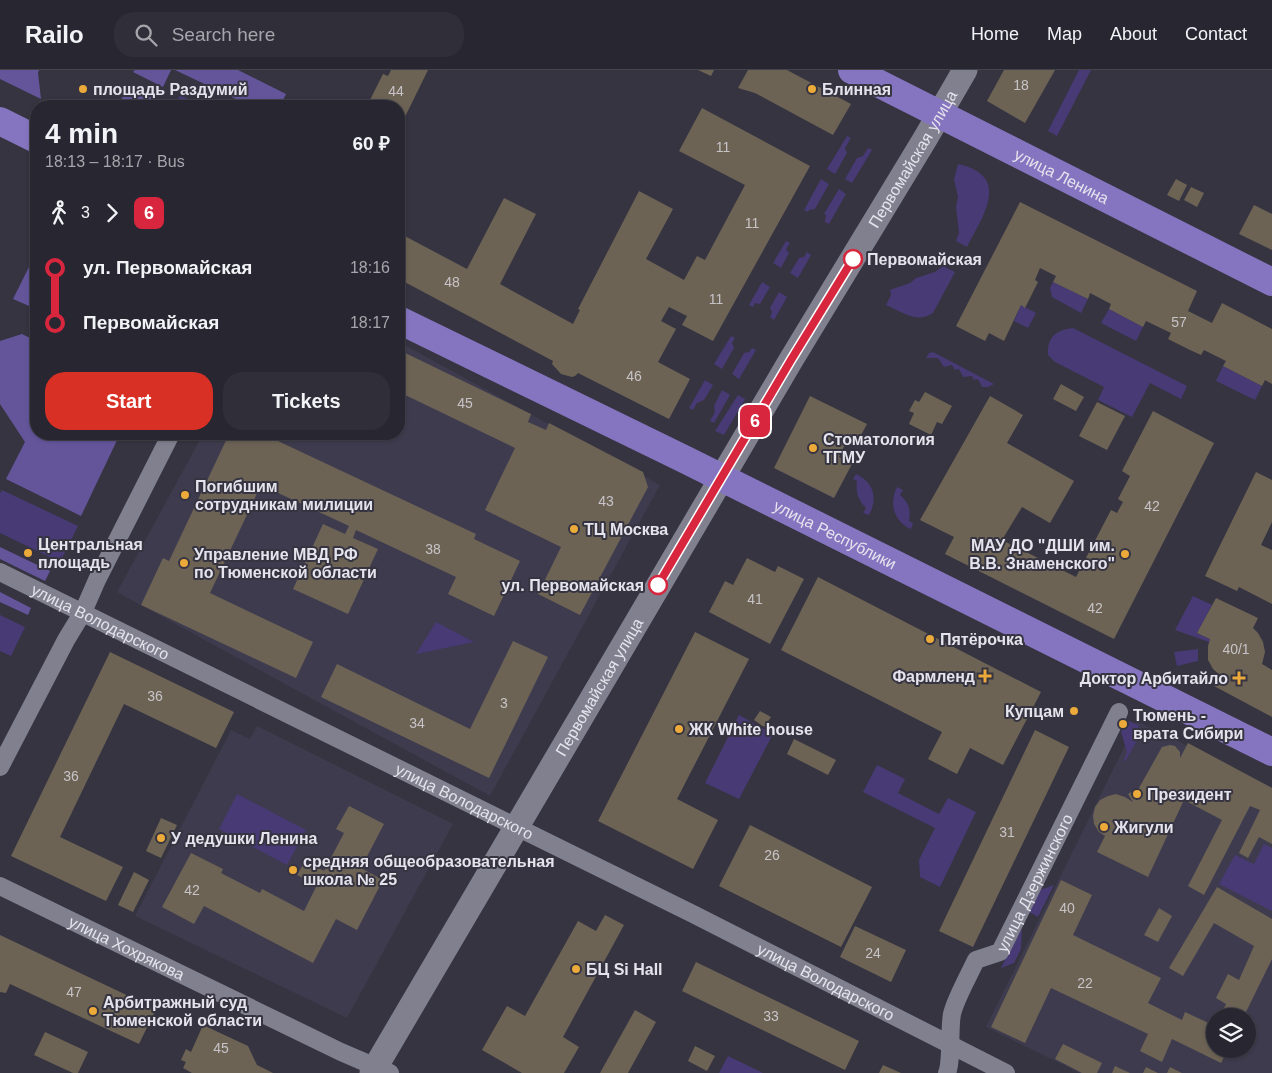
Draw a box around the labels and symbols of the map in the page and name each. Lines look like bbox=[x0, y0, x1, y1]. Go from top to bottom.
house number: 18 bbox=[1013, 77, 1029, 93]
place label: площадь Раздумий bbox=[93, 81, 247, 98]
place label: Блинная bbox=[822, 81, 891, 98]
marker: площадь Раздумий bbox=[77, 83, 89, 95]
house number: 44 bbox=[388, 83, 404, 99]
marker: Блинная bbox=[806, 83, 818, 95]
street label: Первомайская улица bbox=[865, 87, 960, 231]
house number: 11 bbox=[716, 139, 730, 155]
street label: улица Ленина bbox=[1012, 145, 1112, 207]
house number: 11 bbox=[745, 215, 759, 231]
marker: Первомайская bbox=[843, 249, 863, 269]
place label: Первомайская bbox=[867, 251, 982, 268]
house number: 48 bbox=[444, 274, 460, 290]
house number: 11 bbox=[709, 291, 723, 307]
house number: 57 bbox=[1171, 314, 1187, 330]
house number: 46 bbox=[626, 368, 642, 384]
house number: 45 bbox=[457, 395, 473, 411]
line badge: 6 bbox=[739, 405, 771, 437]
place label: Стоматология ТГМУ bbox=[823, 431, 935, 466]
marker: Стоматология ТГМУ bbox=[807, 442, 819, 454]
place label: Погибшим сотрудникам милиции bbox=[195, 478, 373, 513]
marker: Погибшим сотрудникам милиции bbox=[179, 489, 191, 501]
house number: 43 bbox=[598, 493, 614, 509]
street label: улица Республики bbox=[771, 497, 899, 572]
house number: 42 bbox=[1144, 498, 1160, 514]
place label: ТЦ Москва bbox=[584, 521, 668, 538]
marker: ТЦ Москва bbox=[568, 523, 580, 535]
place label: Центральная площадь bbox=[38, 536, 143, 571]
place label: МАУ ДО "ДШИ им. В.В. Знаменского" bbox=[969, 537, 1115, 572]
house number: 38 bbox=[425, 541, 441, 557]
place label: Управление МВД РФ по Тюменской области bbox=[194, 546, 377, 581]
marker: Центральная площадь bbox=[22, 547, 34, 559]
marker: МАУ ДО "ДШИ им. В.В. Знаменского" bbox=[1119, 548, 1131, 560]
marker: Управление МВД РФ по Тюменской области bbox=[178, 557, 190, 569]
marker: ул. Первомайская bbox=[648, 575, 668, 595]
place label: ул. Первомайская bbox=[501, 577, 644, 594]
street label: улица Володарского bbox=[29, 581, 172, 663]
house number: 41 bbox=[747, 591, 763, 607]
house number: 42 bbox=[1087, 600, 1103, 616]
street label: Первомайская улица bbox=[552, 615, 647, 759]
place label: Пятёрочка bbox=[940, 631, 1023, 648]
marker: Пятёрочка bbox=[924, 633, 936, 645]
house number: 40/1 bbox=[1222, 641, 1250, 657]
place label: Фармленд bbox=[892, 668, 975, 685]
marker: Фармленд bbox=[979, 670, 991, 682]
place label: Доктор Арбитайло bbox=[1080, 670, 1228, 687]
marker: Доктор Арбитайло bbox=[1232, 671, 1246, 685]
house number: 36 bbox=[147, 688, 163, 704]
house number: 3 bbox=[500, 695, 508, 711]
place label: Купцам bbox=[1005, 703, 1064, 720]
marker: Купцам bbox=[1068, 705, 1080, 717]
place label: Тюмень - врата Сибири bbox=[1133, 707, 1243, 742]
house number: 34 bbox=[409, 715, 425, 731]
marker: Тюмень - врата Сибири bbox=[1117, 718, 1129, 730]
place label: ЖК White house bbox=[688, 721, 813, 738]
marker: ЖК White house bbox=[673, 723, 685, 735]
street label: улица Володарского bbox=[393, 761, 536, 843]
house number: 36 bbox=[63, 768, 79, 784]
place label: Президент bbox=[1147, 786, 1232, 803]
marker: Президент bbox=[1131, 788, 1143, 800]
street label: улица Дзержинского bbox=[993, 811, 1076, 955]
place label: Жигули bbox=[1113, 819, 1174, 836]
marker: Жигули bbox=[1098, 821, 1110, 833]
house number: 31 bbox=[999, 824, 1015, 840]
place label: У дедушки Ленина bbox=[171, 830, 318, 847]
marker: У дедушки Ленина bbox=[155, 832, 167, 844]
house number: 26 bbox=[764, 847, 780, 863]
place label: средняя общеобразовательная школа № 25 bbox=[303, 853, 555, 888]
marker: средняя общеобразовательная школа № 25 bbox=[287, 864, 299, 876]
house number: 42 bbox=[184, 882, 200, 898]
house number: 40 bbox=[1059, 900, 1075, 916]
street label: улица Хохрякова bbox=[66, 913, 187, 984]
street label: улица Володарского bbox=[754, 940, 897, 1024]
house number: 24 bbox=[865, 945, 881, 961]
place label: БЦ Si Hall bbox=[586, 961, 663, 978]
marker: БЦ Si Hall bbox=[570, 963, 582, 975]
house number: 22 bbox=[1077, 975, 1093, 991]
house number: 47 bbox=[66, 984, 82, 1000]
place label: Арбитражный суд Тюменской области bbox=[103, 994, 262, 1029]
marker: Арбитражный суд Тюменской области bbox=[87, 1005, 99, 1017]
house number: 33 bbox=[763, 1008, 779, 1024]
house number: 45 bbox=[213, 1040, 229, 1056]

